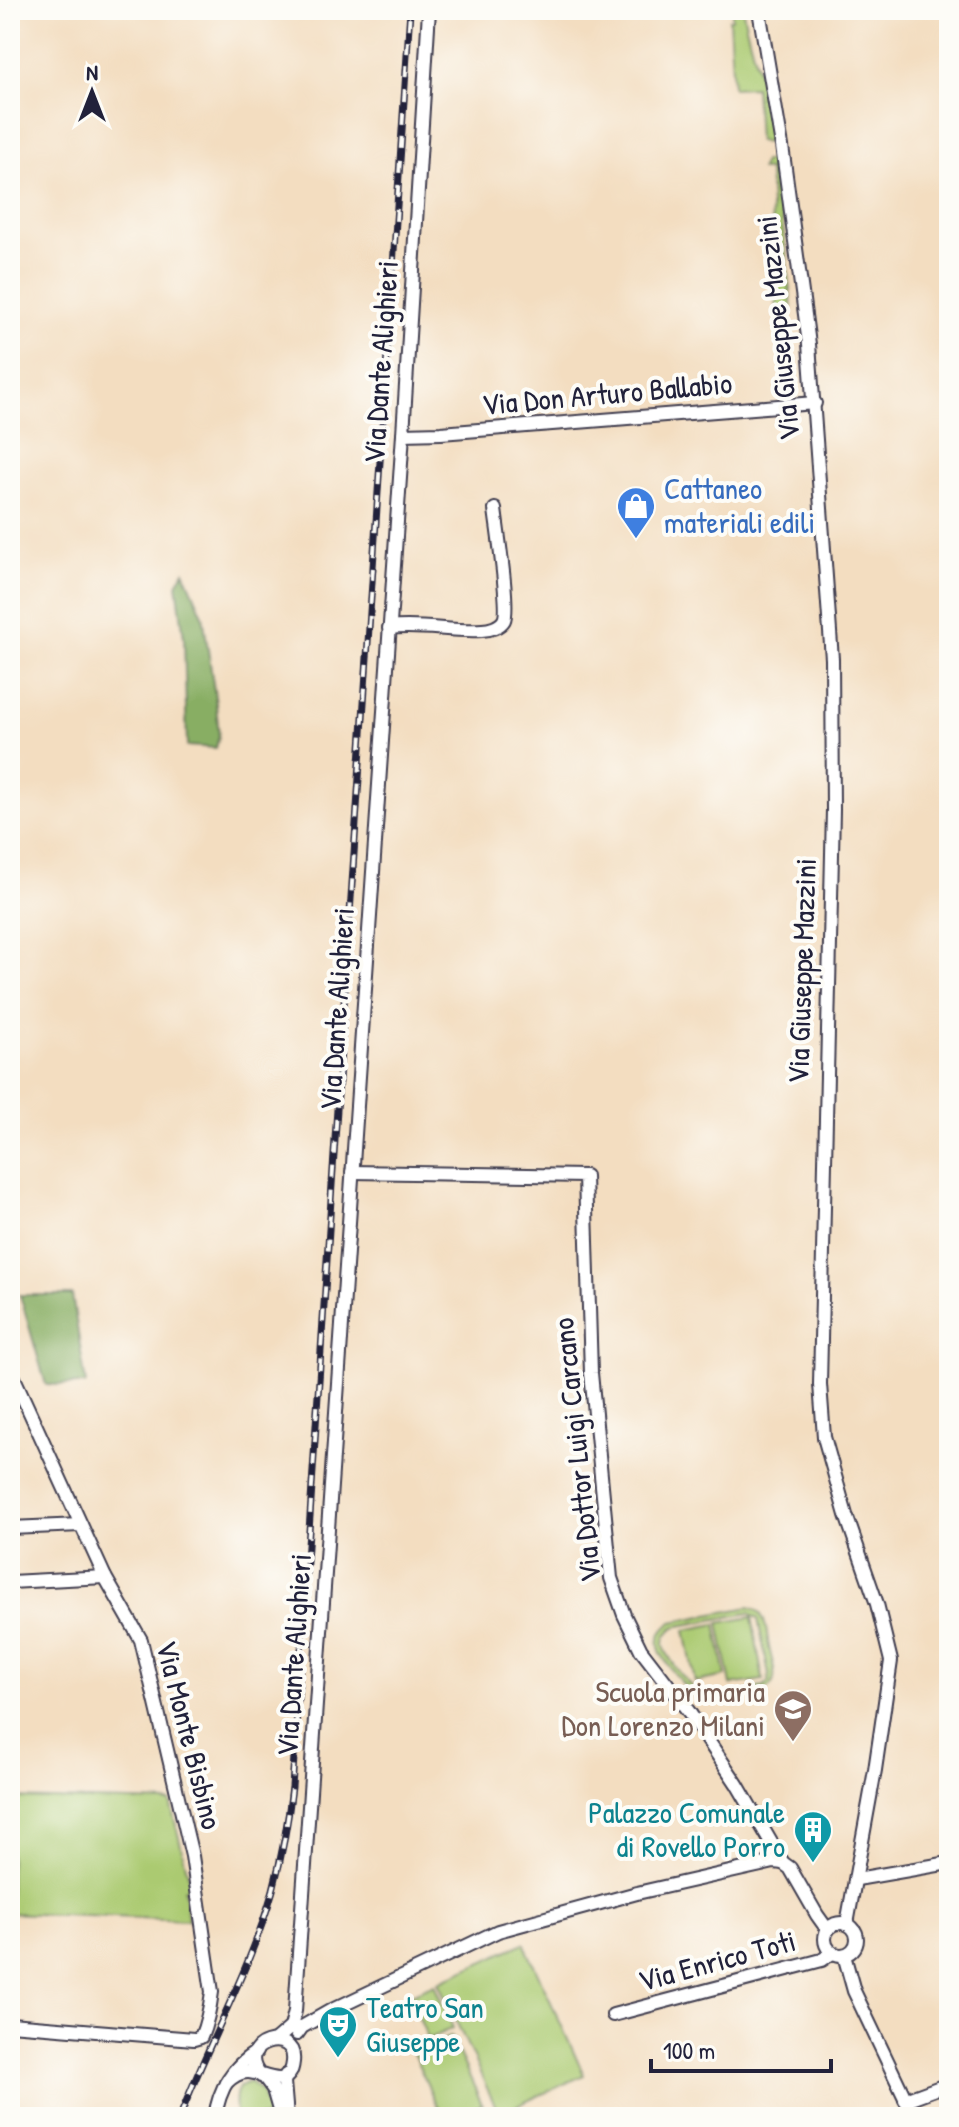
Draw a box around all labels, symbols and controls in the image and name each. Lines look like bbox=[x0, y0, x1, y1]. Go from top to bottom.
north arrow bbox=[52, 52, 132, 132]
text: N bbox=[86, 57, 98, 87]
street label: Via Giuseppe Mazzini bbox=[745, 214, 809, 442]
street label: Via Dante Alighieri bbox=[353, 259, 407, 465]
street label: Via Don Arturo Ballabio bbox=[480, 362, 734, 424]
place label: Cattaneo materiali edili bbox=[664, 468, 815, 542]
shop icon: Cattaneo materiali edili bbox=[615, 485, 657, 540]
street label: Via Giuseppe Mazzini bbox=[777, 857, 825, 1084]
street label: Via Dante Alighieri bbox=[309, 906, 363, 1112]
street label: Via Dottor Luigi Carcano bbox=[542, 1316, 610, 1584]
street label: Via Dante Alighieri bbox=[266, 1552, 320, 1758]
street label: Via Monte Bisbino bbox=[147, 1636, 233, 1833]
place label: Scuola primaria Don Lorenzo Milani bbox=[561, 1671, 765, 1745]
school or university icon: Scuola primaria Don Lorenzo Milani bbox=[772, 1688, 814, 1743]
place label: Palazzo Comunale di Rovello Porro bbox=[588, 1792, 785, 1866]
building icon: Palazzo Comunale di Rovello Porro bbox=[792, 1809, 834, 1864]
street label: Via Enrico Toti bbox=[634, 1920, 800, 2000]
place label: Teatro San Giuseppe bbox=[366, 1987, 484, 2061]
theatre icon: Teatro San Giuseppe bbox=[317, 2004, 359, 2059]
scale bar bbox=[651, 2023, 831, 2073]
text: 100 m bbox=[663, 2034, 715, 2066]

